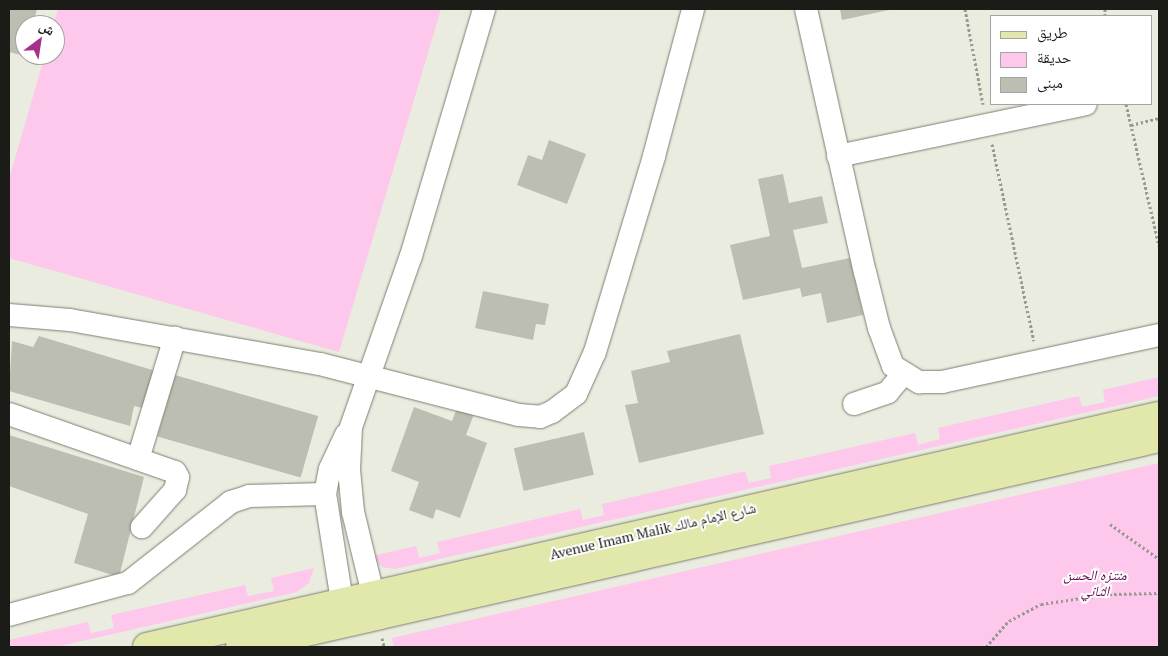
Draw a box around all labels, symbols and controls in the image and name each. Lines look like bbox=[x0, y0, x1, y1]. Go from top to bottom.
north arrow bbox=[15, 15, 65, 65]
legend bbox=[990, 15, 1153, 105]
text: ش bbox=[36, 16, 59, 40]
text: طريق bbox=[1037, 22, 1068, 42]
text: حديقة bbox=[1037, 47, 1071, 67]
text: مبنى bbox=[1037, 72, 1063, 92]
street label: Avenue Imam Malik شارع الإمام مالك bbox=[548, 499, 758, 563]
park label: منتزه الحسن الثاني bbox=[1063, 567, 1127, 600]

